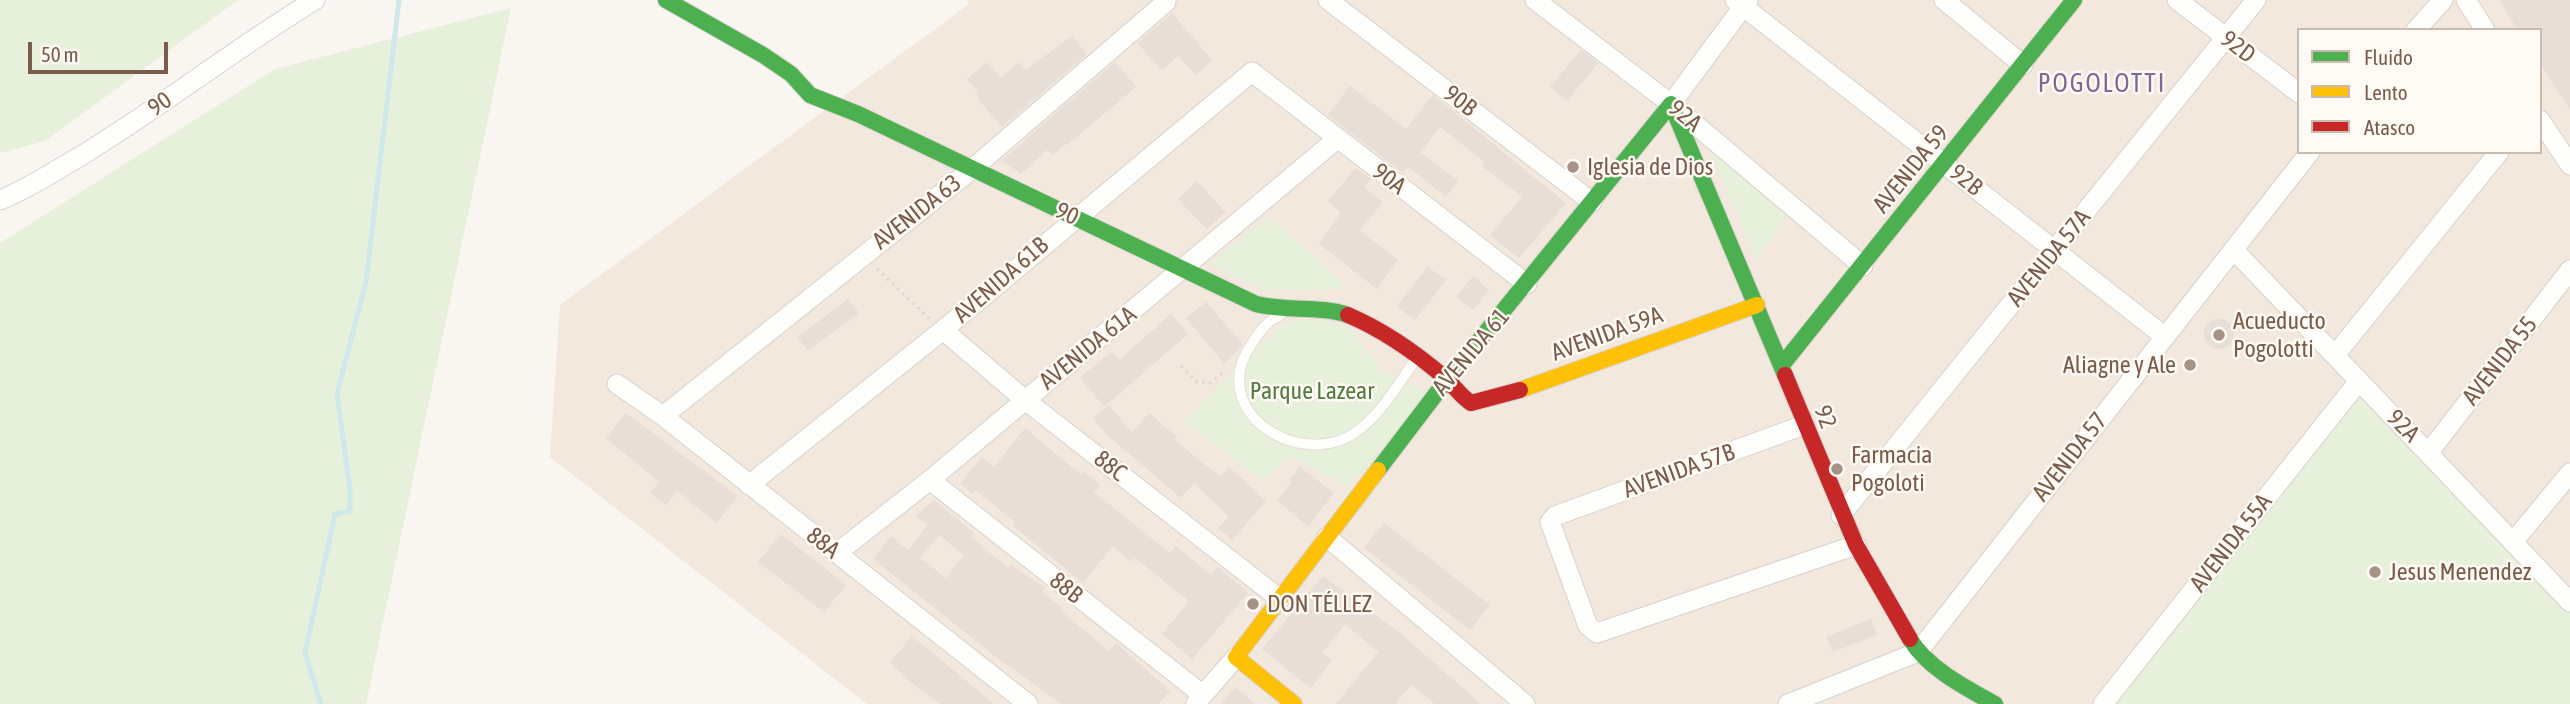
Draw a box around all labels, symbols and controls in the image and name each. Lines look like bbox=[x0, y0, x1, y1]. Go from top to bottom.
street label: 92D bbox=[2215, 25, 2261, 69]
scale bar bbox=[32, 28, 172, 72]
legend bbox=[2297, 28, 2542, 154]
text: 50 m bbox=[41, 42, 79, 66]
text: Fluido bbox=[2364, 45, 2413, 69]
district label: POGOLOTTI bbox=[2039, 68, 2165, 100]
street label: 90B bbox=[1438, 79, 1482, 123]
text: Lento bbox=[2364, 80, 2408, 104]
street label: 90 bbox=[143, 86, 177, 122]
street label: 92A bbox=[1663, 94, 1707, 138]
text: Atasco bbox=[2364, 115, 2415, 139]
street label: AVENIDA 59 bbox=[1867, 119, 1955, 219]
place label: Iglesia de Dios bbox=[1587, 153, 1713, 181]
street label: 90A bbox=[1367, 157, 1411, 201]
street label: 92B bbox=[1944, 158, 1988, 202]
marker: Iglesia de Dios bbox=[1565, 159, 1581, 175]
street label: AVENIDA 63 bbox=[867, 168, 967, 256]
street label: 90 bbox=[1051, 196, 1083, 232]
street label: AVENIDA 57A bbox=[2001, 204, 2097, 312]
street label: AVENIDA 61B bbox=[948, 231, 1054, 329]
street label: AVENIDA 61A bbox=[1034, 300, 1142, 396]
street label: AVENIDA 59A bbox=[1547, 301, 1667, 367]
street label: AVENIDA 61 bbox=[1426, 303, 1516, 401]
place label: Acueducto Pogolotti bbox=[2233, 307, 2326, 363]
street label: AVENIDA 55 bbox=[2456, 311, 2544, 411]
marker: Acueducto Pogolotti bbox=[2211, 327, 2227, 343]
place label: Aliagne y Ale bbox=[2063, 351, 2176, 379]
marker: Aliagne y Ale bbox=[2182, 357, 2198, 373]
park label: Parque Lazear bbox=[1250, 377, 1374, 405]
street label: 92 bbox=[1808, 401, 1842, 433]
street label: 92A bbox=[2381, 404, 2425, 448]
street label: AVENIDA 57 bbox=[2026, 407, 2114, 507]
street label: AVENIDA 57B bbox=[1620, 438, 1738, 504]
place label: Farmacia Pogoloti bbox=[1851, 441, 1932, 497]
street label: 88C bbox=[1088, 444, 1132, 488]
marker: Farmacia Pogoloti bbox=[1829, 461, 1845, 477]
street label: AVENIDA 55A bbox=[2184, 488, 2278, 598]
street label: 88A bbox=[801, 521, 845, 565]
place label: Jesus Menendez bbox=[2389, 558, 2531, 586]
marker: Jesus Menendez bbox=[2367, 564, 2383, 580]
street label: 88B bbox=[1044, 566, 1088, 610]
place label: DON TÉLLEZ bbox=[1267, 590, 1372, 618]
marker: DON TÉLLEZ bbox=[1245, 596, 1261, 612]

